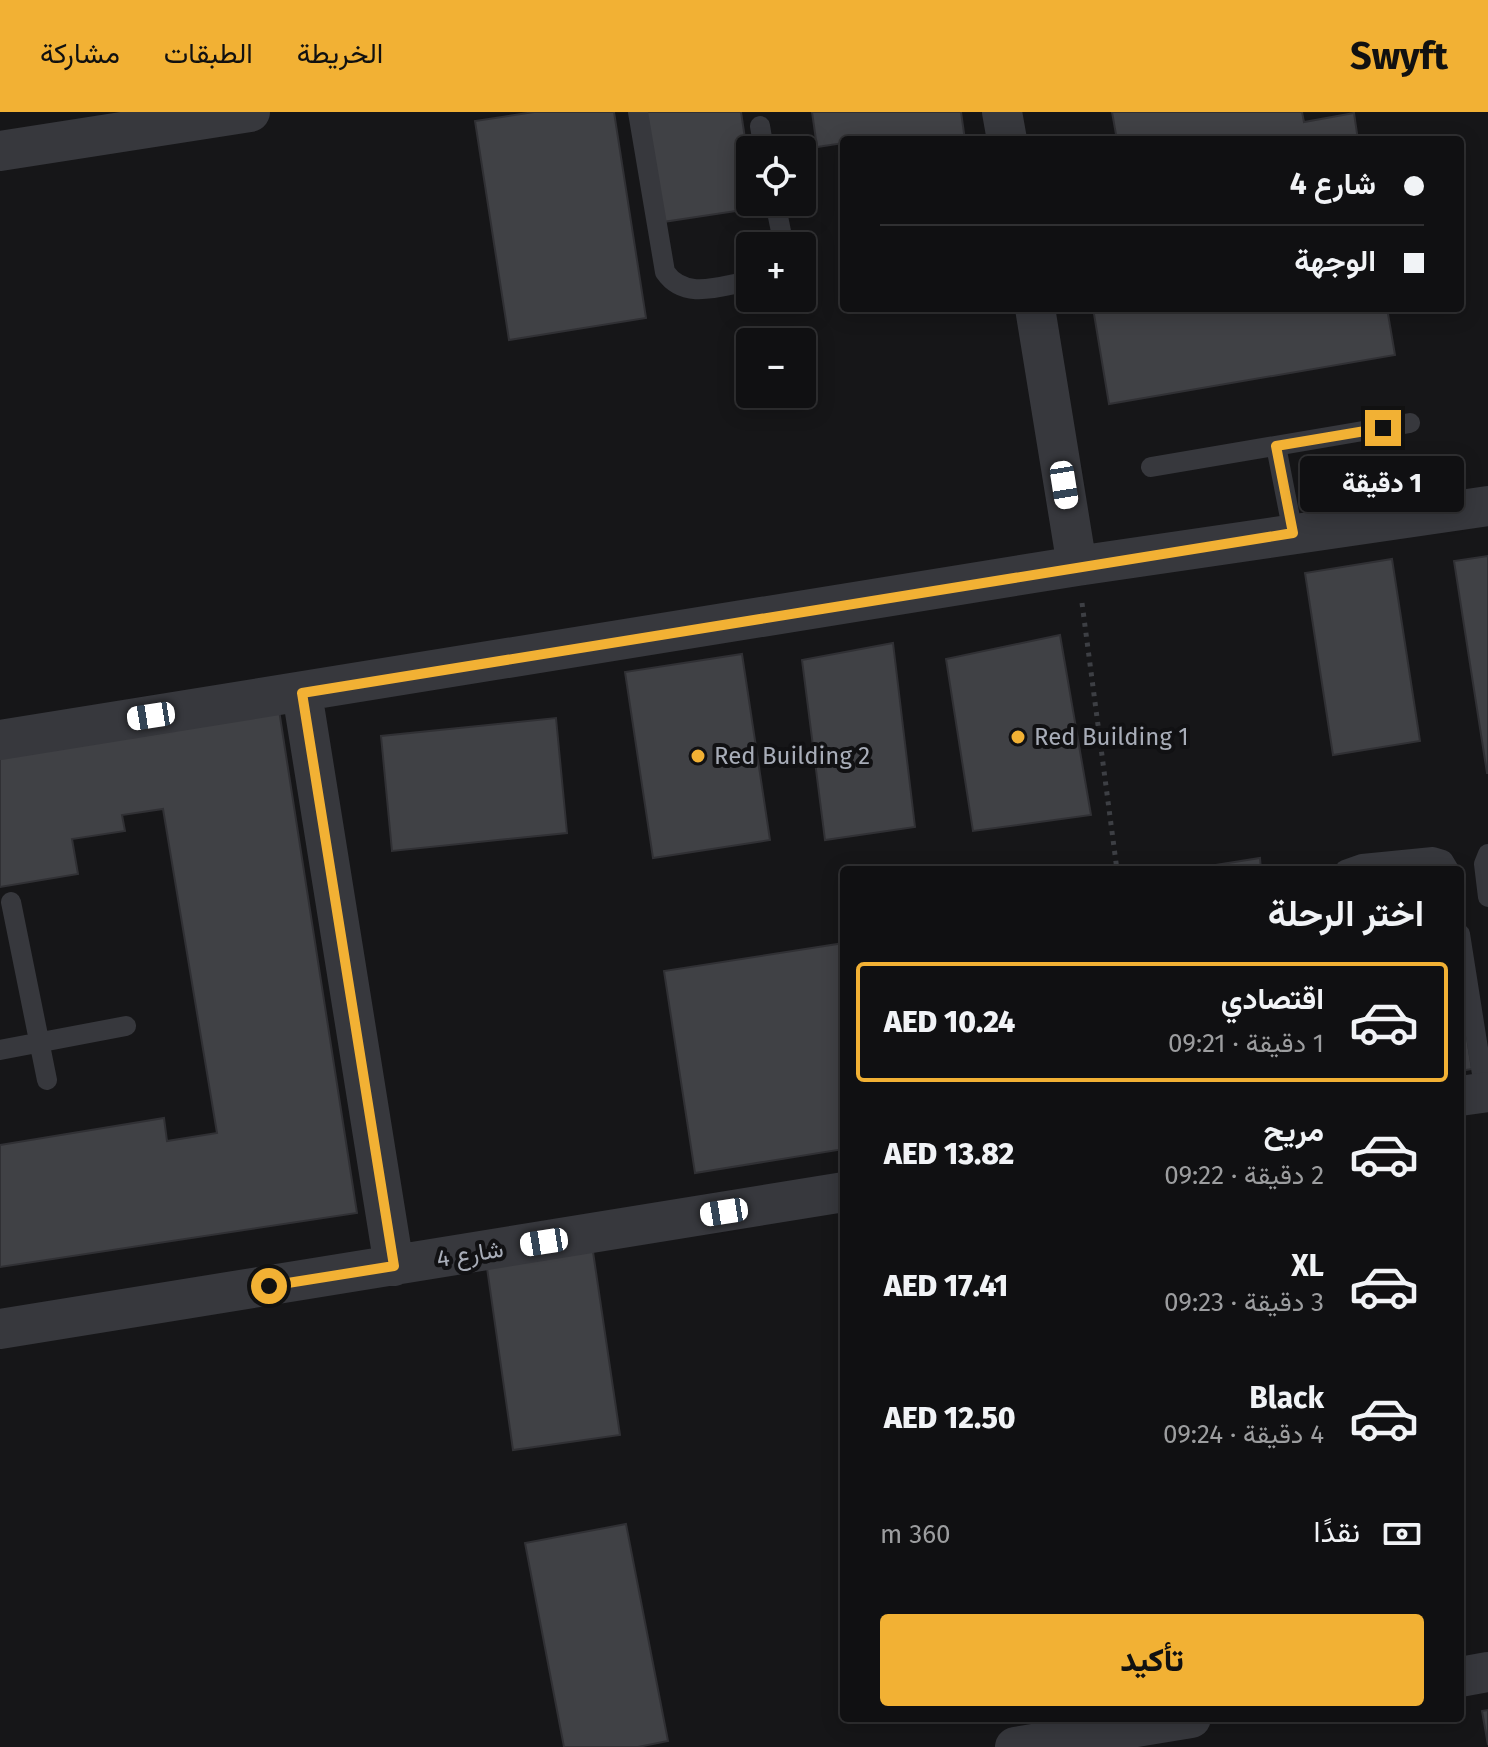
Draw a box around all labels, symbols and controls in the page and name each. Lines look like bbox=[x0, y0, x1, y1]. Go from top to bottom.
text: Swyft bbox=[1350, 33, 1448, 79]
text: مشاركة bbox=[40, 37, 120, 70]
text: الطبقات bbox=[164, 37, 253, 70]
text: الخريطة bbox=[297, 37, 383, 70]
map controls bbox=[736, 136, 816, 408]
button: locate bbox=[736, 136, 816, 216]
text: شارع 4 bbox=[1290, 166, 1376, 202]
button: + bbox=[736, 232, 816, 312]
text: الوجهة bbox=[1294, 243, 1376, 279]
button: − bbox=[736, 328, 816, 408]
route end bbox=[1365, 410, 1401, 446]
callout: 1 دقيقة bbox=[1301, 456, 1465, 512]
car bbox=[1048, 459, 1080, 511]
text: 1 دقيقة bbox=[1342, 468, 1422, 499]
car bbox=[125, 700, 177, 732]
place label: Red Building 1 bbox=[1034, 723, 1189, 751]
marker: Red Building 1 bbox=[1009, 728, 1027, 746]
place label: Red Building 2 bbox=[714, 742, 870, 770]
marker: Red Building 2 bbox=[689, 747, 707, 765]
text: اختر الرحلة bbox=[1268, 892, 1424, 936]
text: اقتصادي bbox=[1221, 981, 1324, 1017]
icon: car bbox=[1348, 986, 1420, 1058]
text: AED 10.24 bbox=[884, 1004, 1015, 1040]
text: 1 دقيقة · 09:21 bbox=[1168, 1028, 1324, 1059]
text: مريح bbox=[1264, 1113, 1324, 1149]
icon: car bbox=[1348, 1118, 1420, 1190]
text: AED 13.82 bbox=[884, 1136, 1014, 1172]
text: 2 دقيقة · 09:22 bbox=[1164, 1160, 1324, 1191]
car bbox=[698, 1196, 750, 1228]
car bbox=[518, 1226, 570, 1258]
street label: شارع 4 bbox=[435, 1235, 506, 1275]
text: XL bbox=[1291, 1248, 1324, 1284]
icon: car bbox=[1348, 1250, 1420, 1322]
route start bbox=[251, 1268, 287, 1304]
text: AED 17.41 bbox=[884, 1268, 1008, 1304]
text: 3 دقيقة · 09:23 bbox=[1164, 1287, 1324, 1318]
text: Black bbox=[1249, 1380, 1324, 1416]
icon: car bbox=[1348, 1382, 1420, 1454]
text: AED 12.50 bbox=[884, 1400, 1016, 1436]
text: 4 دقيقة · 09:24 bbox=[1163, 1419, 1324, 1450]
icon: cash bbox=[1380, 1512, 1424, 1556]
text: نقدًا bbox=[1314, 1514, 1360, 1550]
text: 360 m bbox=[880, 1519, 951, 1550]
button: تأكيد bbox=[880, 1614, 1424, 1706]

